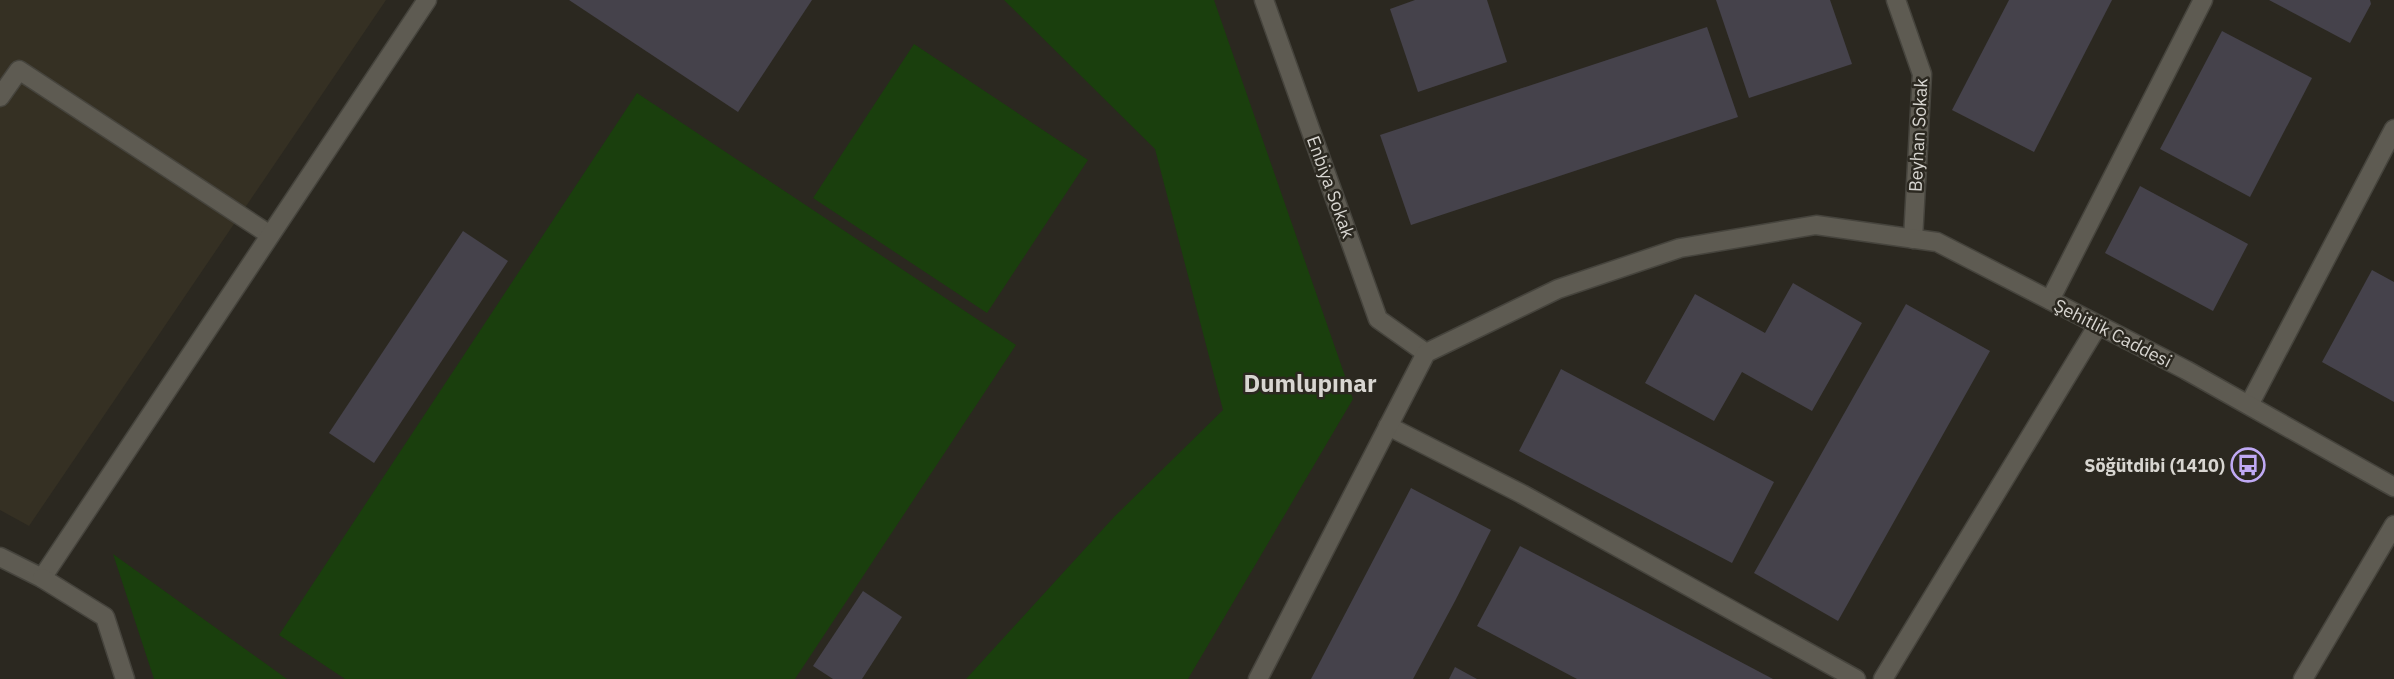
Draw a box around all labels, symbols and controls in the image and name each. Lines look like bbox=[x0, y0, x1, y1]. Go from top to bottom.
street label: Beyhan Sokak bbox=[1904, 77, 1932, 192]
street label: Enbiya Sokak bbox=[1302, 133, 1360, 242]
street label: Şehitlik Caddesi bbox=[2050, 293, 2176, 373]
district label: Dumlupınar bbox=[1243, 367, 1377, 399]
bus stop icon: Söğütdibi (1410) bbox=[2230, 447, 2266, 483]
place label: Söğütdibi (1410) bbox=[2084, 454, 2225, 477]

